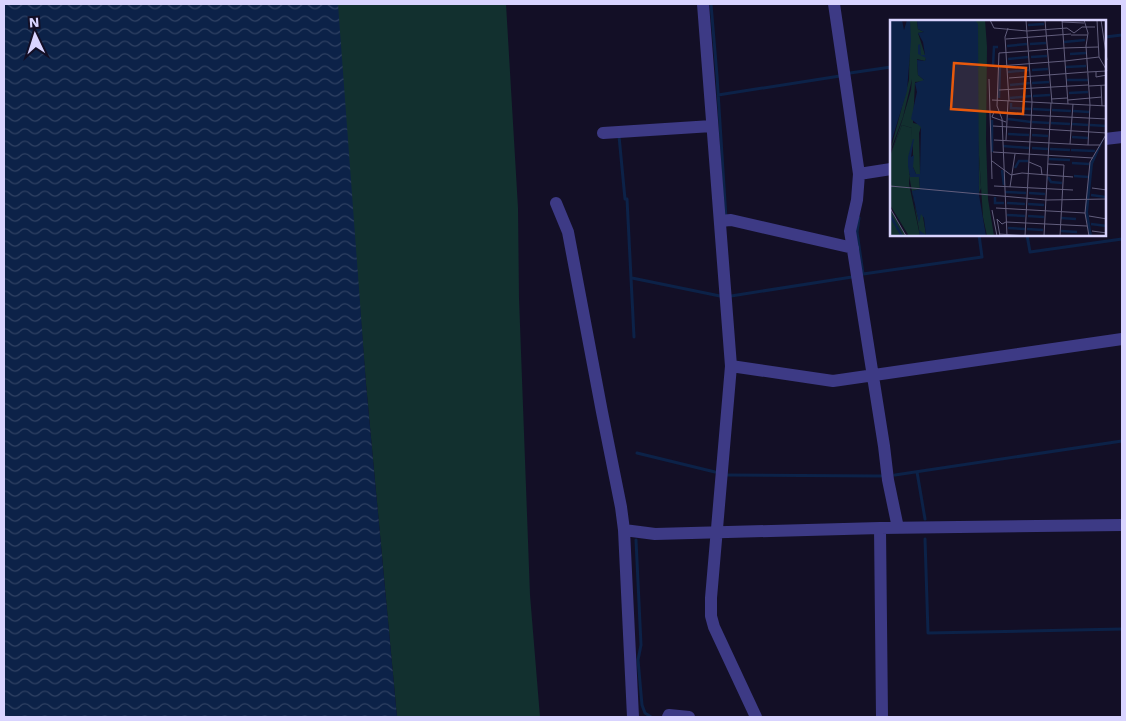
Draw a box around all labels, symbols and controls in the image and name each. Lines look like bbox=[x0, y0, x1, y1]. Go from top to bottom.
north arrow bbox=[10, 10, 60, 60]
text: N bbox=[28, 14, 40, 30]
inset map bbox=[890, 20, 1106, 236]

